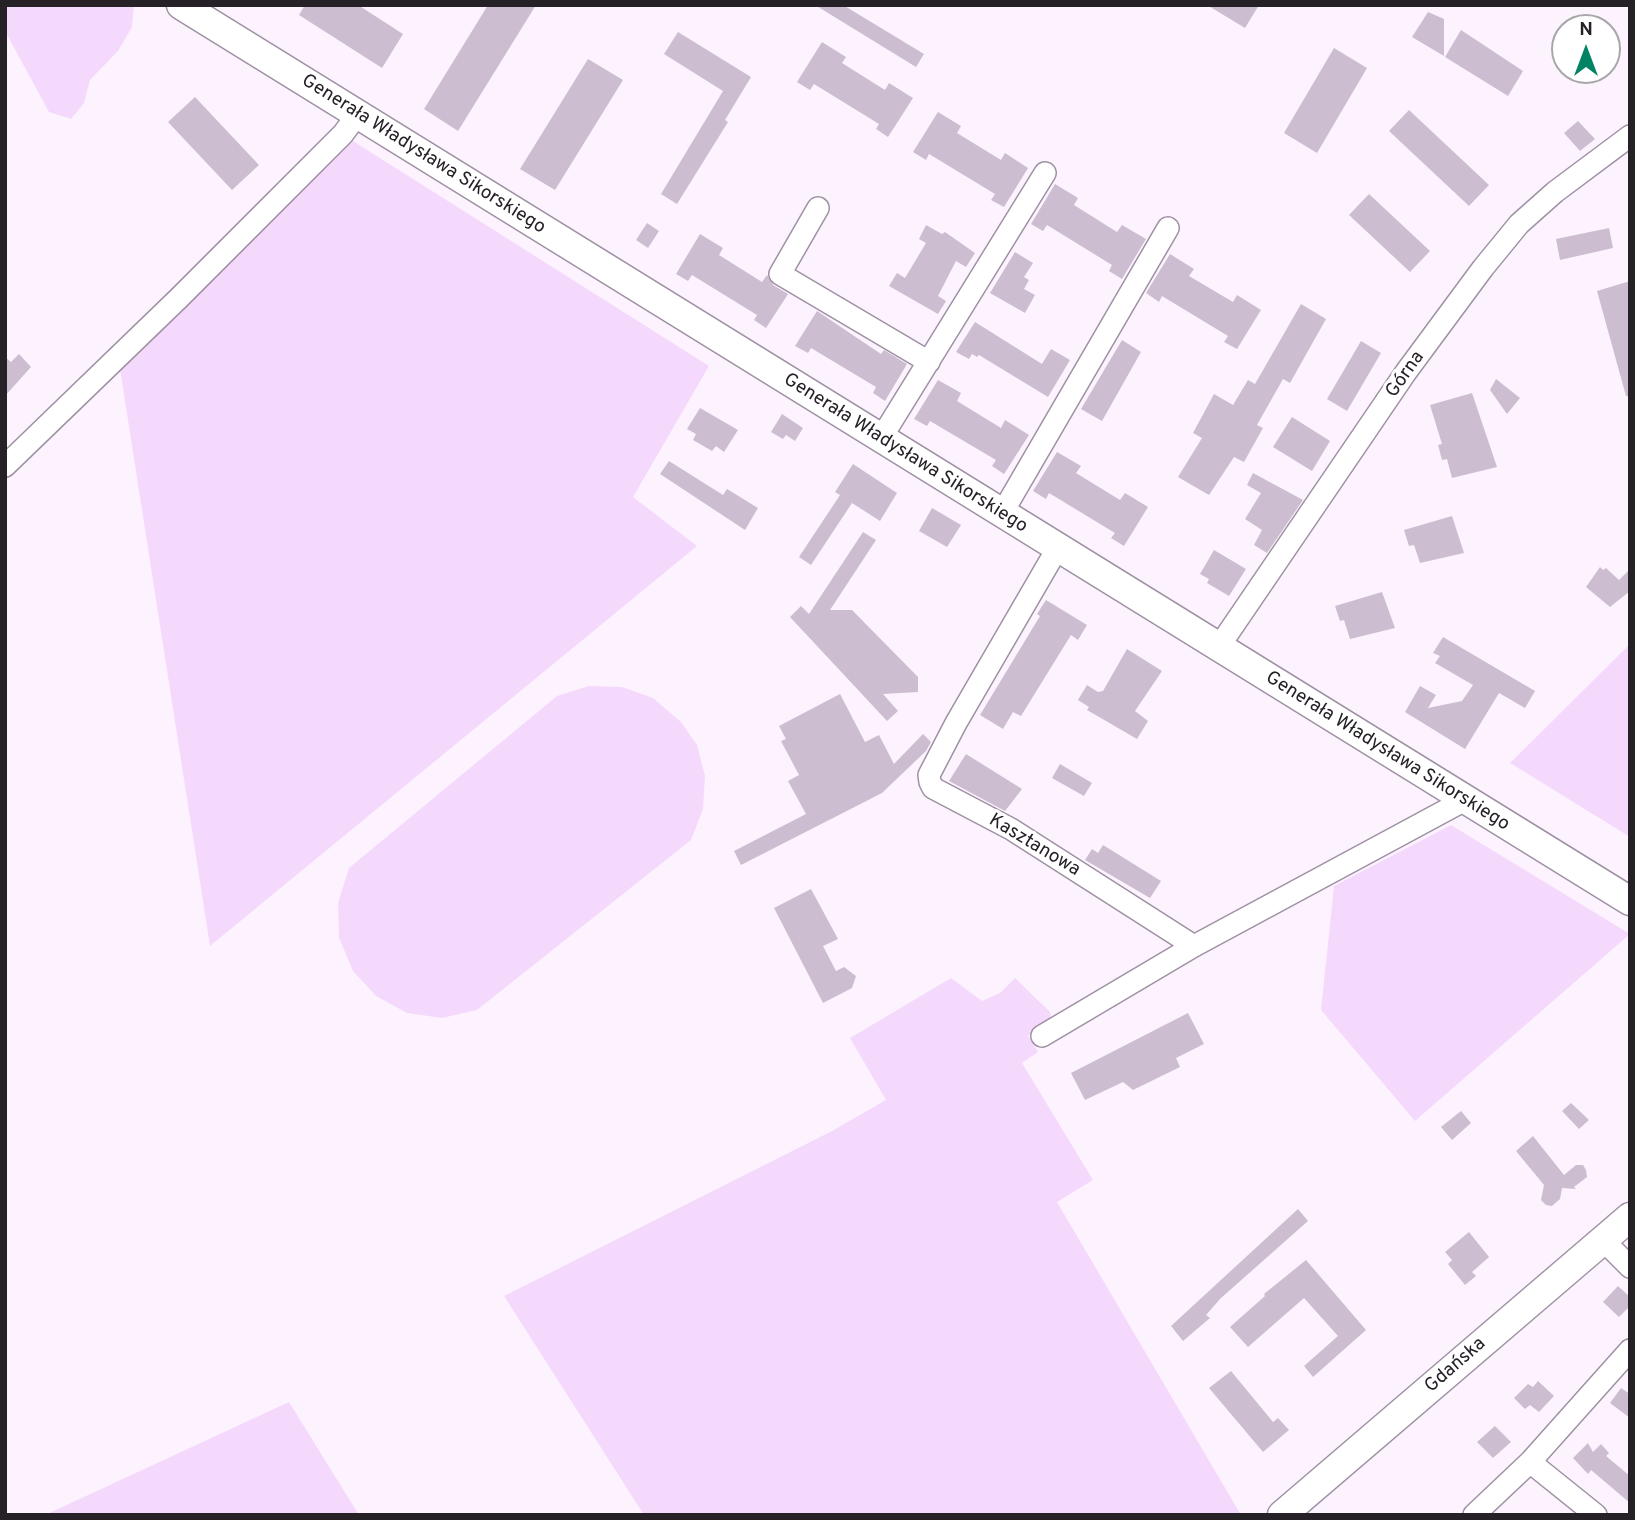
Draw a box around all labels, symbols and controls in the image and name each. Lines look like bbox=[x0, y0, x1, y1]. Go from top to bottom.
north arrow bbox=[1551, 14, 1621, 84]
text: N bbox=[1579, 18, 1593, 42]
street label: Generała Władysława Sikorskiego bbox=[297, 70, 549, 240]
street label: Górna bbox=[1382, 347, 1430, 403]
street label: Generała Władysława Sikorskiego bbox=[779, 369, 1031, 539]
street label: Generała Władysława Sikorskiego bbox=[1261, 667, 1513, 837]
street label: Kasztanowa bbox=[984, 810, 1084, 882]
street label: Gdańska bbox=[1421, 1333, 1491, 1399]

